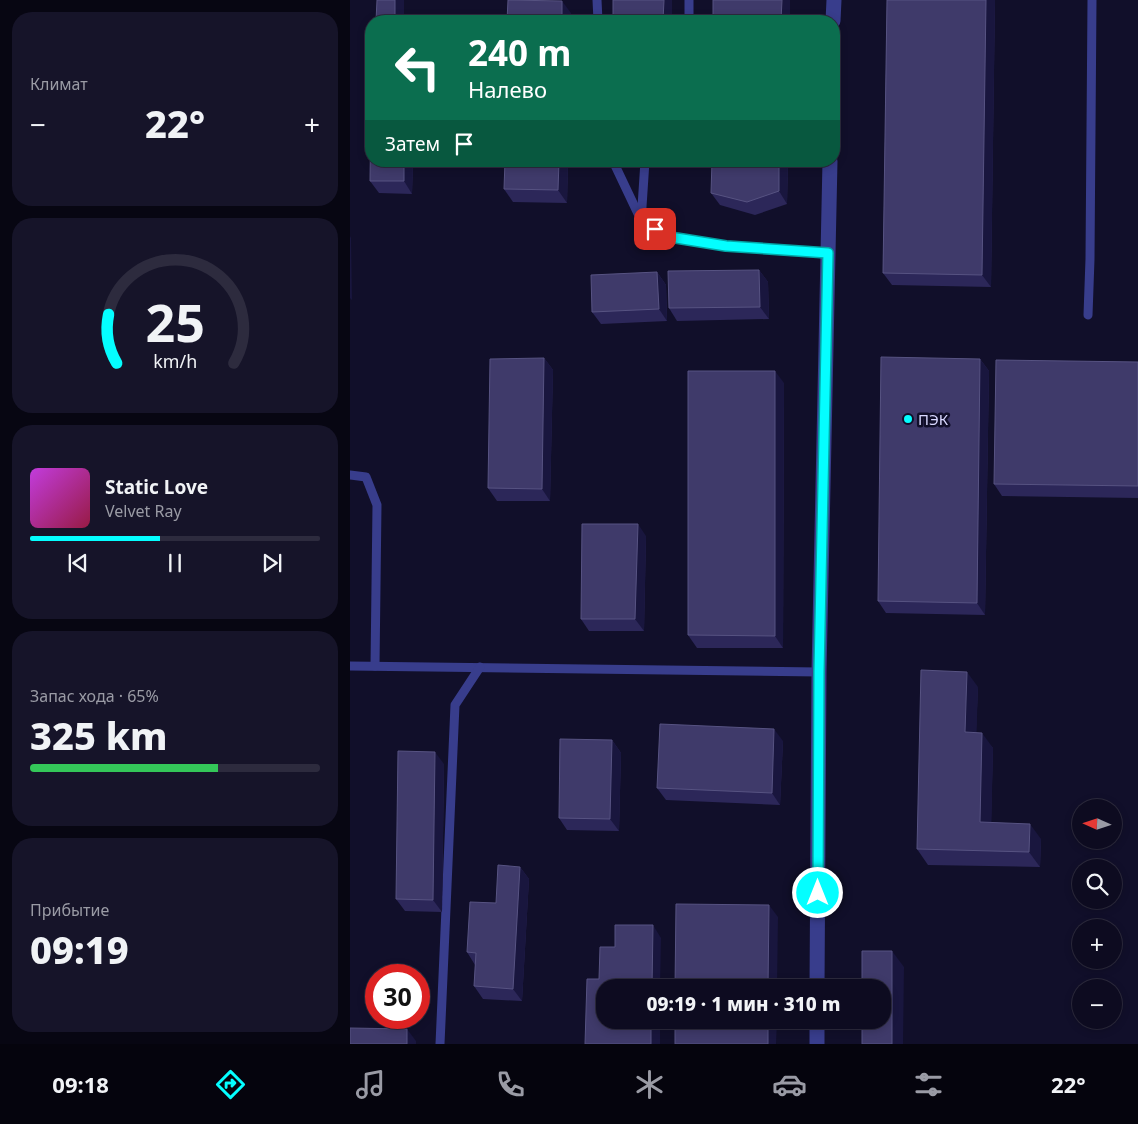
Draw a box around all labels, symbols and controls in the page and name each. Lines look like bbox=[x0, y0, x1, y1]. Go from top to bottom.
text: 240 m bbox=[468, 29, 571, 76]
icon: left bbox=[385, 35, 450, 100]
text: Климат bbox=[30, 73, 88, 95]
text: Налево bbox=[468, 74, 547, 104]
text: 22° bbox=[145, 97, 205, 149]
text: − bbox=[30, 105, 46, 143]
text: + bbox=[304, 105, 320, 143]
icon: arrive bbox=[450, 130, 478, 158]
text: Затем bbox=[385, 131, 440, 157]
pin bbox=[634, 208, 676, 250]
icon: arrive bbox=[641, 215, 669, 243]
text: 25 bbox=[145, 286, 205, 357]
text: km/h bbox=[153, 349, 197, 373]
place label: ПЭК bbox=[918, 409, 949, 429]
marker: ПЭК bbox=[902, 413, 914, 425]
text: Static Love bbox=[105, 474, 208, 500]
text: Velvet Ray bbox=[105, 500, 182, 522]
icon: previous bbox=[64, 549, 92, 577]
icon: pause bbox=[161, 549, 189, 577]
icon: next bbox=[258, 549, 286, 577]
text: Запас хода · 65% bbox=[30, 685, 159, 707]
text: 325 km bbox=[30, 709, 168, 761]
north arrow bbox=[1072, 799, 1122, 849]
map controls bbox=[1072, 799, 1122, 1029]
button: search bbox=[1072, 859, 1122, 909]
position arrow bbox=[791, 866, 843, 918]
text: Прибытие bbox=[30, 899, 109, 921]
button: + bbox=[1072, 919, 1122, 969]
text: 09:19 bbox=[30, 923, 129, 975]
speed limit sign: 30 bbox=[365, 964, 430, 1029]
button: − bbox=[1072, 979, 1122, 1029]
text: 09:19 · 1 мин · 310 m bbox=[647, 991, 840, 1017]
icon: directions bbox=[213, 1067, 248, 1102]
icon: music bbox=[353, 1067, 388, 1102]
icon: phone bbox=[493, 1067, 528, 1102]
icon: climate bbox=[632, 1067, 667, 1102]
icon: car bbox=[772, 1067, 807, 1102]
icon: filters bbox=[911, 1067, 946, 1102]
text: 09:18 bbox=[52, 1069, 109, 1099]
text: 22° bbox=[1051, 1069, 1086, 1099]

